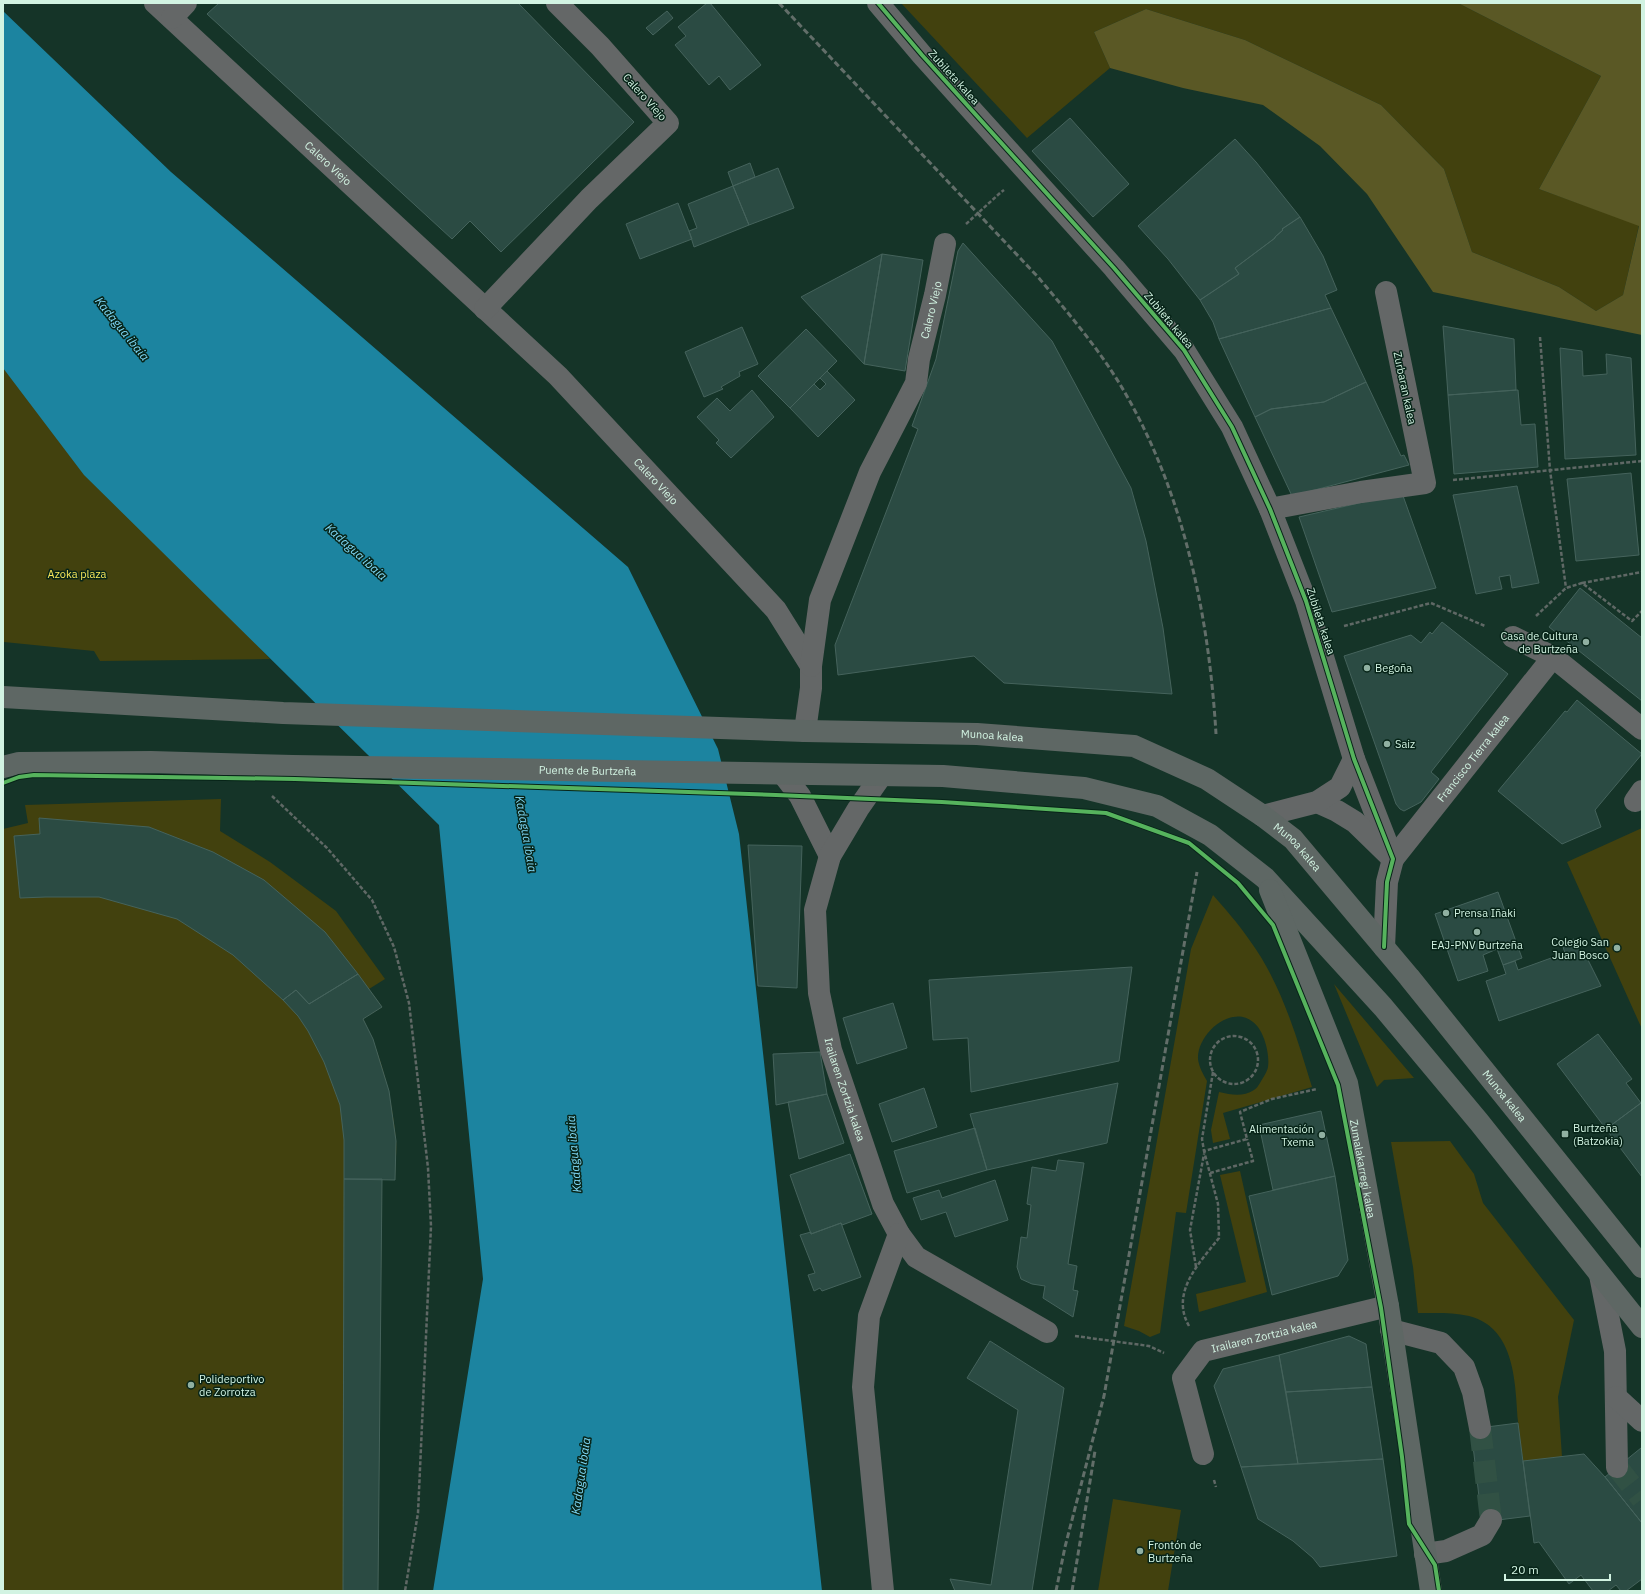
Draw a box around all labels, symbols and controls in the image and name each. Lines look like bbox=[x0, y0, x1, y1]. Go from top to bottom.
street label: Zubileta kalea bbox=[926, 46, 983, 108]
street label: Calero Viejo bbox=[620, 70, 670, 124]
street label: Calero Viejo bbox=[302, 138, 355, 188]
street label: Calero Viejo bbox=[917, 280, 945, 340]
street label: Zubileta kalea bbox=[1141, 289, 1197, 351]
water label: Kadagua ibaia bbox=[92, 294, 153, 364]
street label: Zurbaran kalea bbox=[1390, 350, 1420, 426]
street label: Calero Viejo bbox=[631, 455, 681, 508]
water label: Kadagua ibaia bbox=[322, 520, 390, 583]
park label: Azoka plaza bbox=[48, 567, 106, 581]
street label: Zubileta kalea bbox=[1304, 586, 1338, 656]
place label: Casa de Cultura de Burtzeña bbox=[1500, 629, 1578, 656]
marker: Casa de Cultura de Burtzeña bbox=[1581, 637, 1591, 647]
place label: Begoña bbox=[1375, 661, 1412, 675]
marker: Begoña bbox=[1362, 663, 1372, 673]
street label: Francisco Tierra kalea bbox=[1434, 711, 1512, 805]
street label: Munoa kalea bbox=[961, 727, 1024, 745]
place label: Saiz bbox=[1395, 737, 1415, 751]
marker: Saiz bbox=[1382, 739, 1392, 749]
street label: Puente de Burtzeña bbox=[539, 763, 636, 778]
water label: Kadagua ibaia bbox=[512, 794, 541, 873]
street label: Munoa kalea bbox=[1271, 820, 1324, 874]
place label: Prensa Iñaki bbox=[1454, 906, 1516, 920]
marker: Prensa Iñaki bbox=[1441, 908, 1451, 918]
marker: EAJ-PNV Burtzeña bbox=[1472, 927, 1482, 937]
place label: Colegio San Juan Bosco bbox=[1551, 935, 1609, 962]
place label: EAJ-PNV Burtzeña bbox=[1431, 938, 1523, 952]
marker: Colegio San Juan Bosco bbox=[1612, 943, 1622, 953]
street label: Irailaren Zortzia kalea bbox=[822, 1036, 868, 1143]
street label: Munoa kalea bbox=[1479, 1067, 1530, 1125]
water label: Kadagua ibaia bbox=[563, 1115, 584, 1193]
street label: Zumalakarregi kalea bbox=[1347, 1118, 1379, 1220]
place label: Burtzeña (Batzokia) bbox=[1573, 1121, 1623, 1148]
place label: Alimentación Txema bbox=[1249, 1122, 1314, 1149]
marker: Burtzeña (Batzokia) bbox=[1560, 1129, 1570, 1139]
marker: Alimentación Txema bbox=[1317, 1130, 1327, 1140]
street label: Irailaren Zortzia kalea bbox=[1210, 1317, 1318, 1356]
place label: Polideportivo de Zorrotza bbox=[199, 1372, 264, 1399]
marker: Polideportivo de Zorrotza bbox=[186, 1380, 196, 1390]
water label: Kadagua ibaia bbox=[568, 1436, 593, 1515]
place label: Frontón de Burtzeña bbox=[1148, 1538, 1202, 1565]
marker: Frontón de Burtzeña bbox=[1135, 1546, 1145, 1556]
scale bar bbox=[1505, 1556, 1610, 1582]
text: 20 m bbox=[1511, 1562, 1539, 1577]

